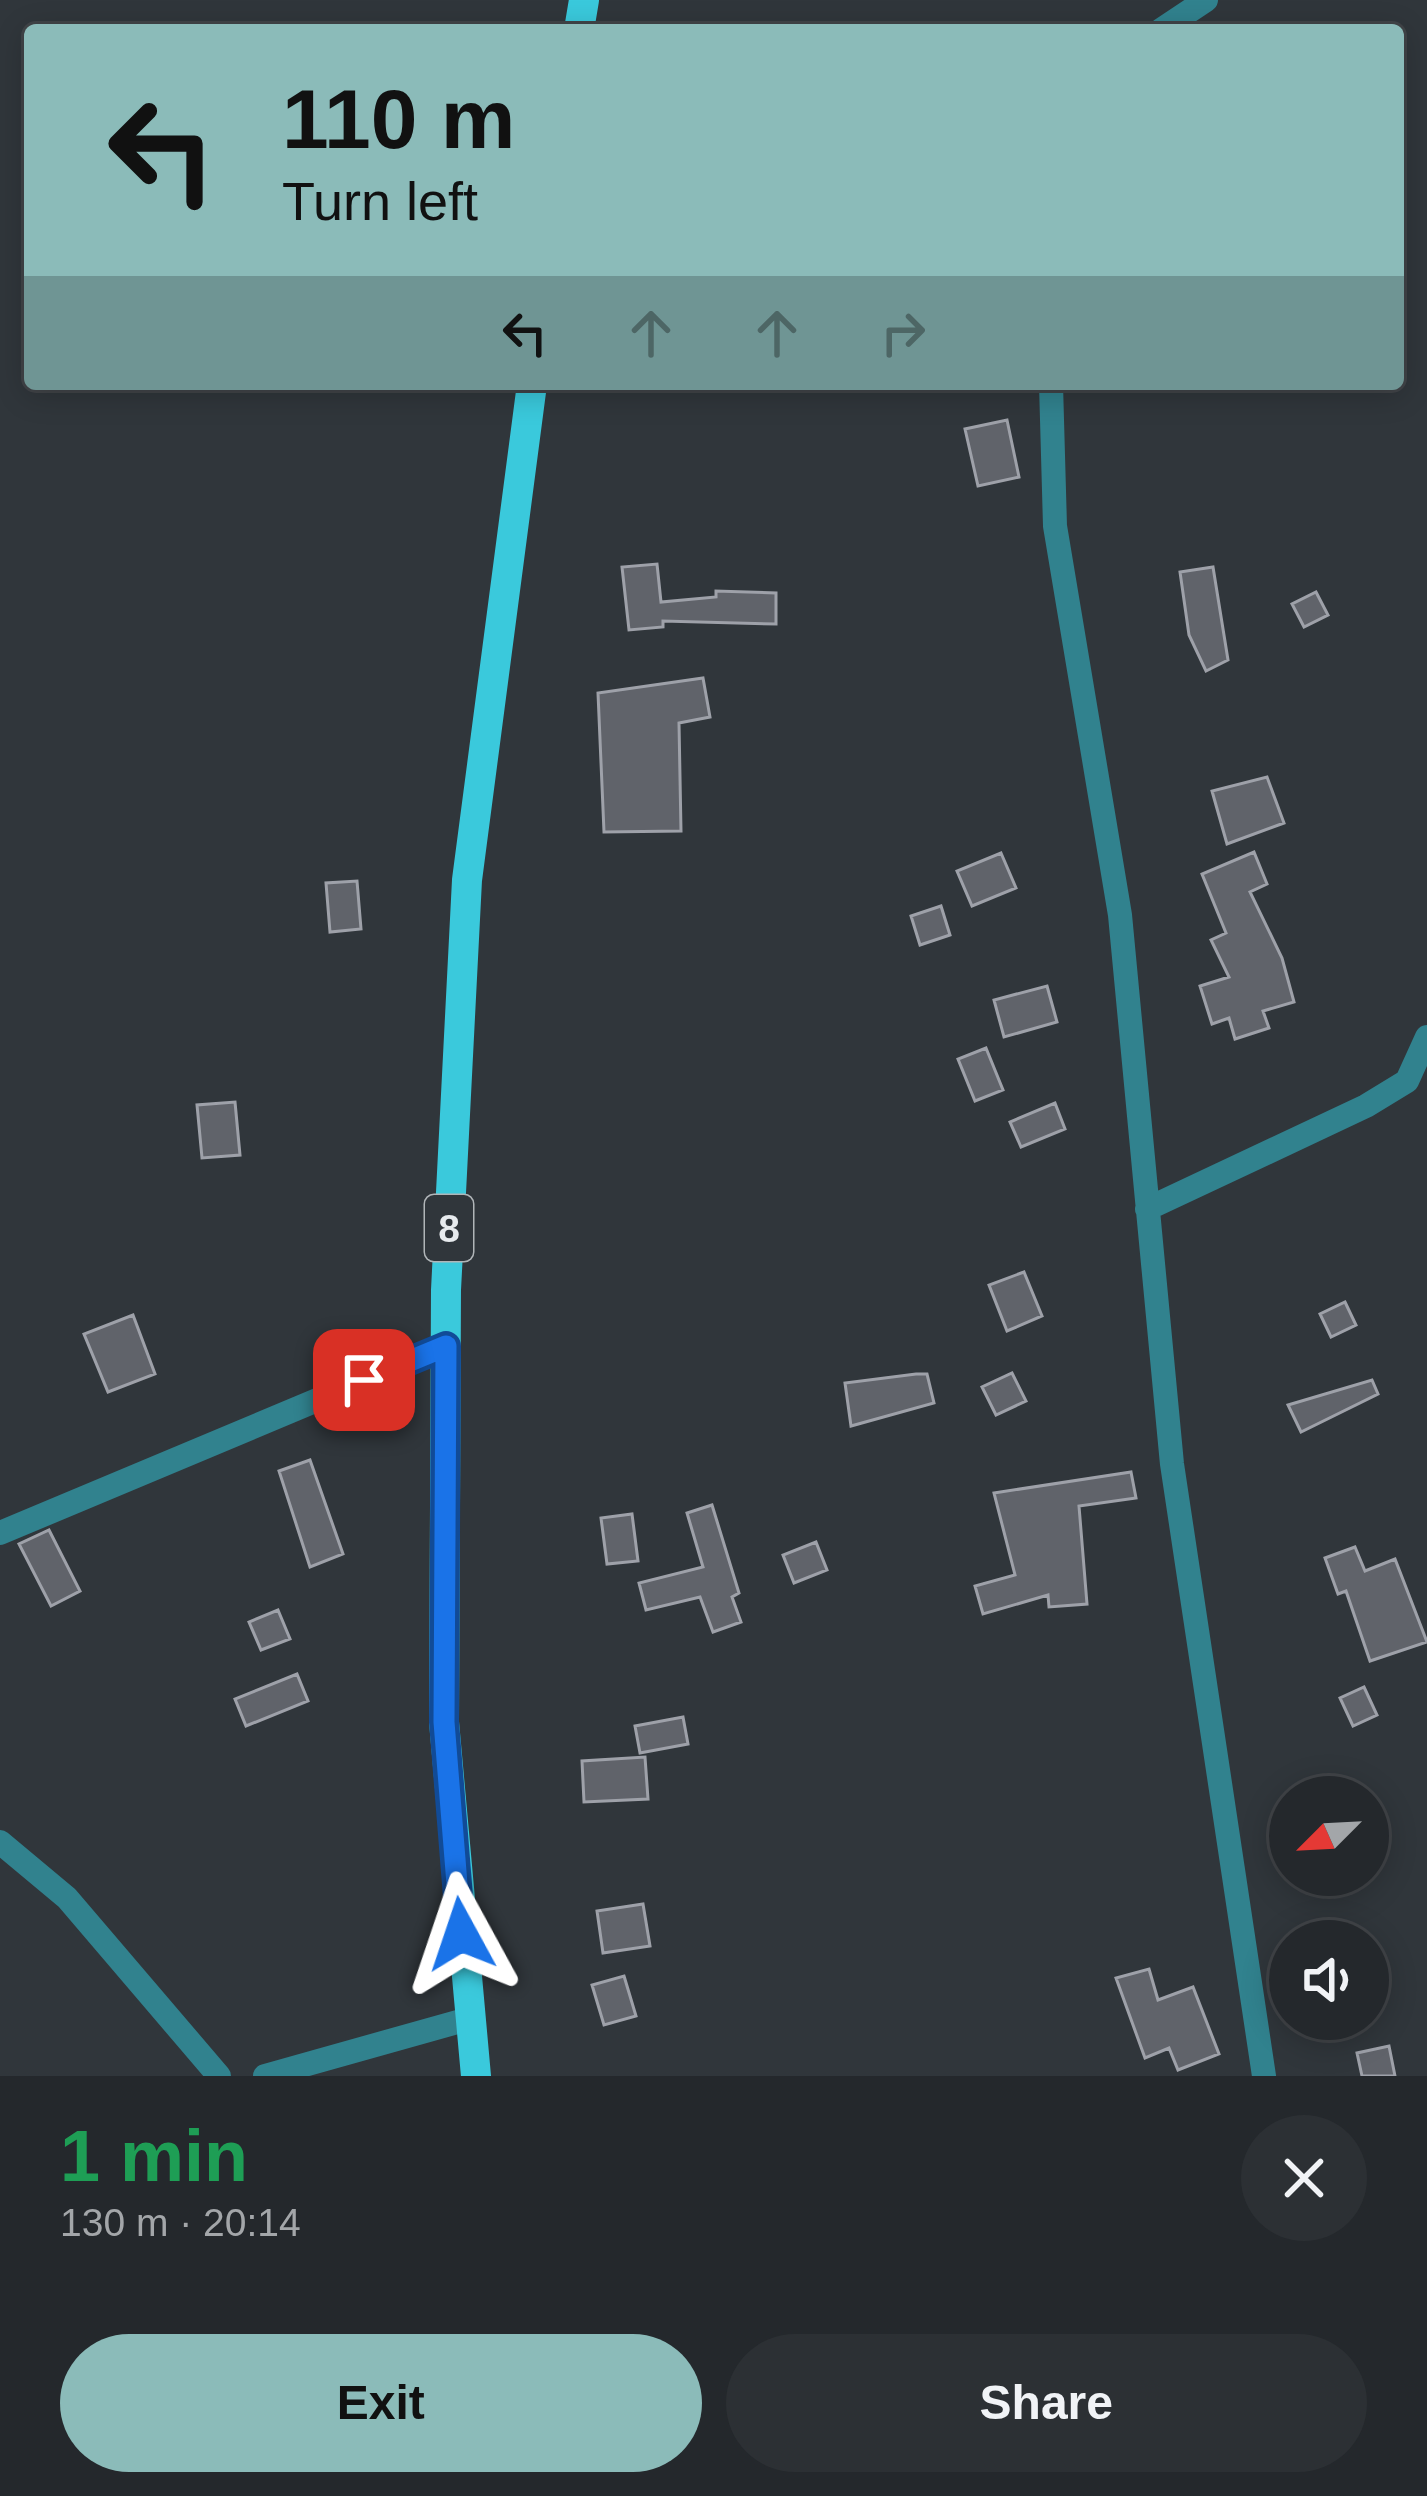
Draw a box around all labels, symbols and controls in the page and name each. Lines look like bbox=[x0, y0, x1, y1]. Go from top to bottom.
icon: left bbox=[84, 72, 240, 228]
text: 110 m bbox=[282, 72, 516, 166]
text: Turn left bbox=[282, 171, 478, 231]
icon: left bbox=[492, 300, 558, 366]
icon: ahead bbox=[618, 300, 684, 366]
icon: ahead bbox=[744, 300, 810, 366]
icon: right bbox=[870, 300, 936, 366]
road number: 8 bbox=[425, 1195, 473, 1261]
pin bbox=[313, 1329, 415, 1431]
icon: arrive bbox=[331, 1347, 397, 1413]
north arrow bbox=[1269, 1776, 1389, 1896]
map controls bbox=[1269, 1776, 1389, 2040]
position arrow bbox=[398, 1871, 524, 1997]
button: sound bbox=[1269, 1920, 1389, 2040]
button: close bbox=[1241, 2115, 1367, 2241]
text: 1 min bbox=[60, 2116, 248, 2196]
text: 130 m · 20:14 bbox=[60, 2201, 301, 2244]
button: Exit bbox=[60, 2334, 702, 2472]
button: Share bbox=[726, 2334, 1367, 2472]

